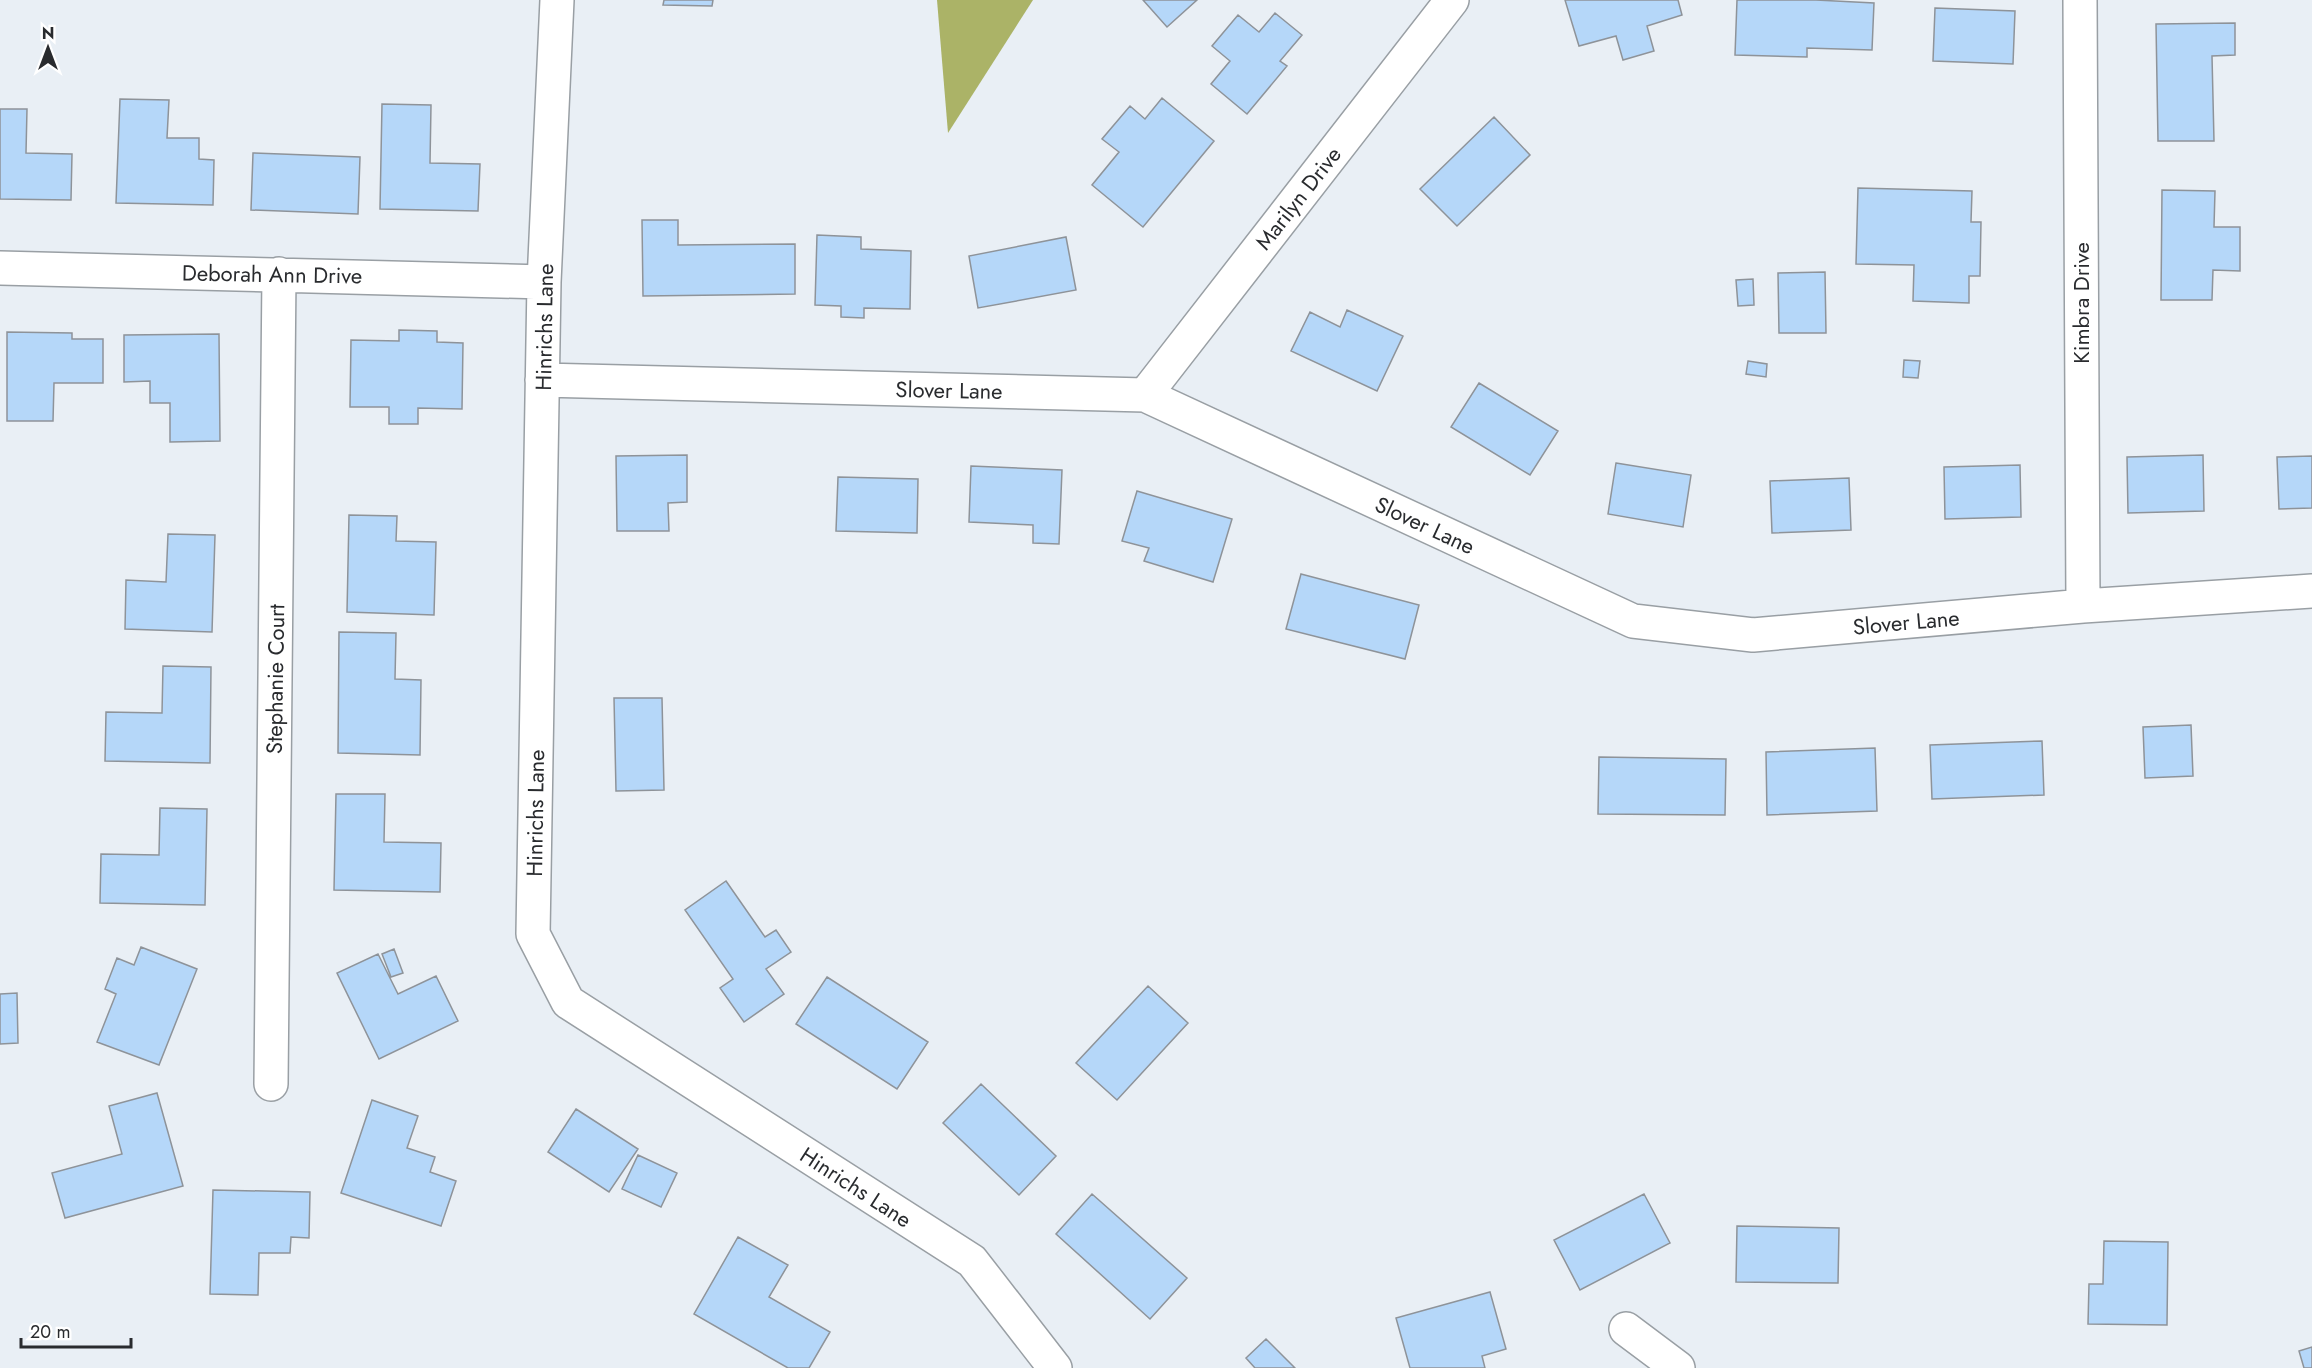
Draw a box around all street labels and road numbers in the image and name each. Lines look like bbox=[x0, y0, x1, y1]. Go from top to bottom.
street label: Marilyn Drive bbox=[1247, 140, 1349, 256]
street label: Kimbra Drive bbox=[2065, 242, 2097, 364]
street label: Deborah Ann Drive bbox=[182, 256, 362, 292]
street label: Hinrichs Lane bbox=[527, 263, 561, 391]
street label: Slover Lane bbox=[895, 373, 1003, 407]
street label: Slover Lane bbox=[1370, 488, 1480, 562]
street label: Slover Lane bbox=[1851, 601, 1961, 643]
street label: Stephanie Court bbox=[258, 603, 292, 754]
street label: Hinrichs Lane bbox=[518, 749, 552, 877]
street label: Hinrichs Lane bbox=[794, 1139, 918, 1235]

